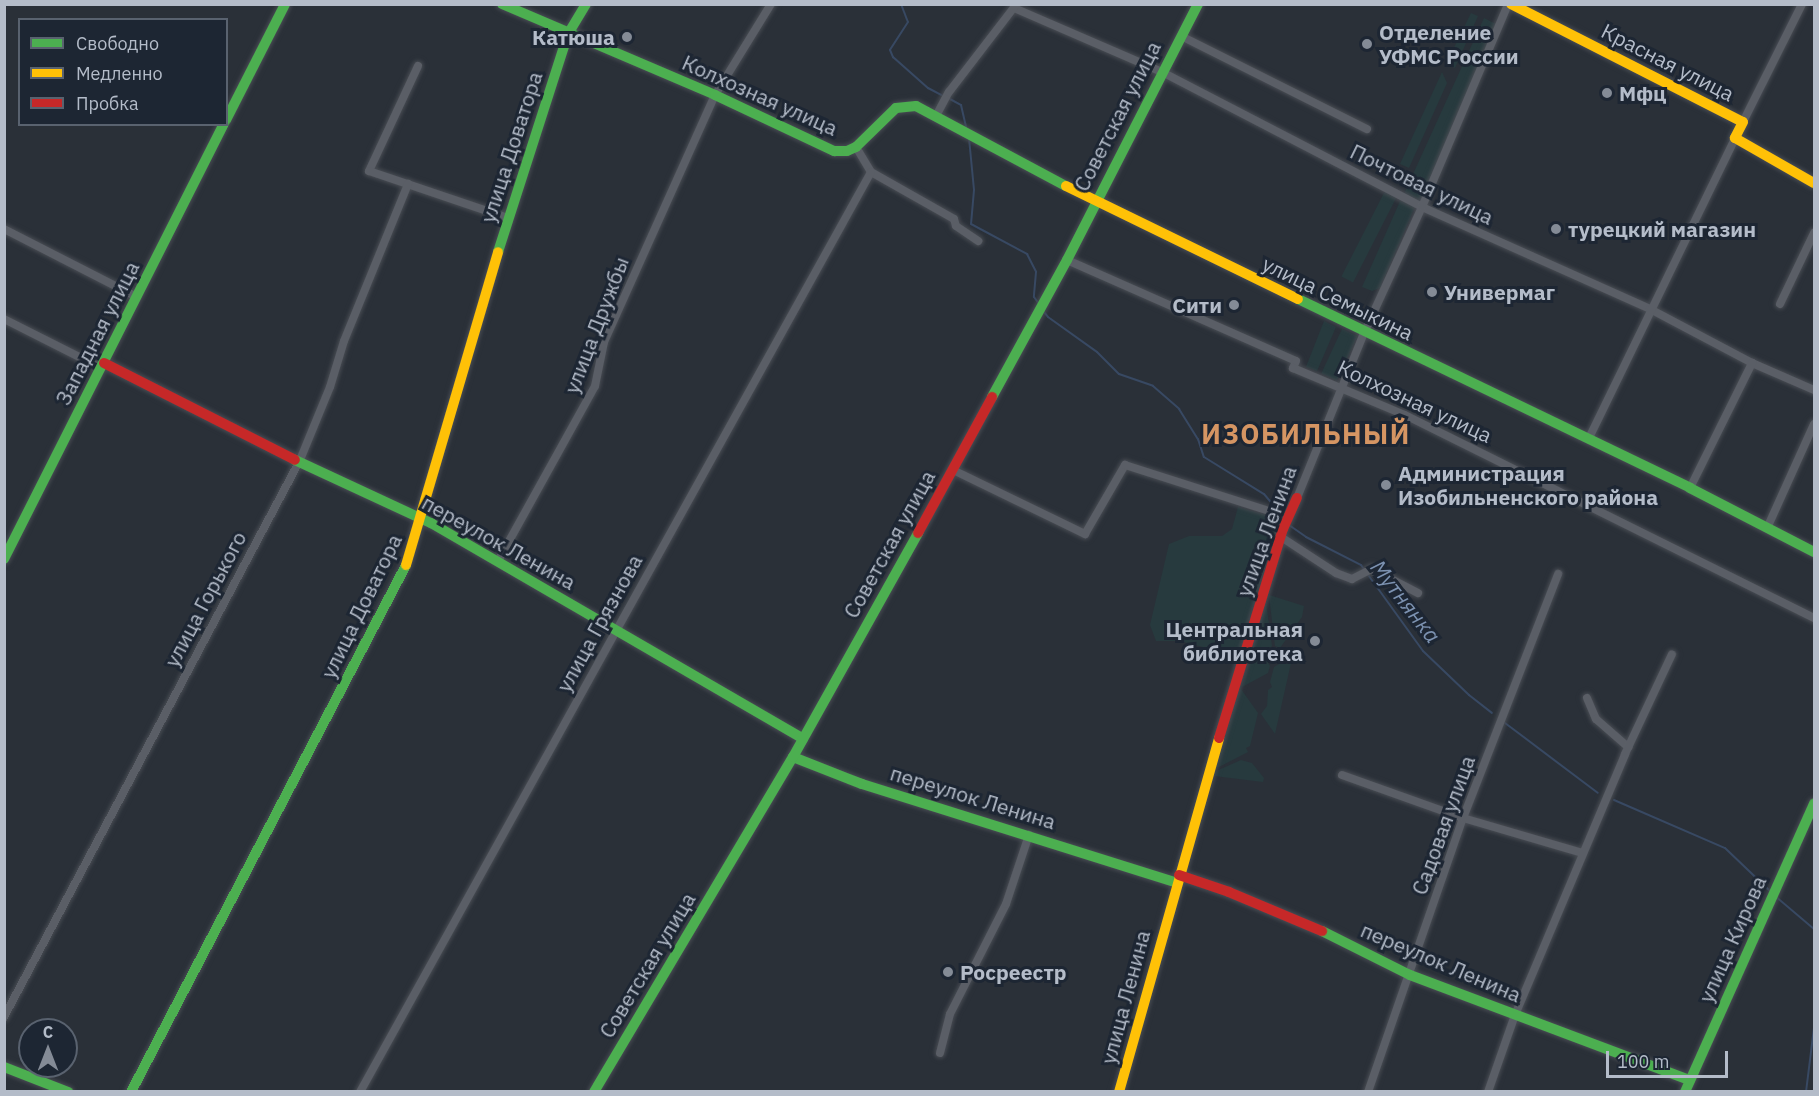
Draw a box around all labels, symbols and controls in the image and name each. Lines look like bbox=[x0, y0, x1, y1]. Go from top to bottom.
legend bbox=[18, 18, 228, 126]
street label: Красная улица bbox=[1597, 18, 1739, 106]
place label: Отделение УФМС России bbox=[1379, 19, 1519, 69]
place label: Катюша bbox=[532, 24, 615, 50]
marker: Катюша bbox=[620, 30, 634, 44]
text: Свободно bbox=[76, 32, 159, 55]
street label: Советская улица bbox=[1068, 37, 1166, 195]
marker: Отделение УФМС России bbox=[1360, 37, 1374, 51]
street label: Колхозная улица bbox=[678, 49, 842, 141]
text: Медленно bbox=[76, 62, 163, 85]
street label: улица Доватора bbox=[475, 68, 547, 226]
place label: Мфц bbox=[1619, 80, 1666, 106]
marker: Мфц bbox=[1600, 86, 1614, 100]
text: Пробка bbox=[76, 92, 139, 115]
street label: Почтовая улица bbox=[1346, 138, 1498, 230]
place label: турецкий магазин bbox=[1568, 216, 1756, 242]
marker: турецкий магазин bbox=[1549, 222, 1563, 236]
street label: улица Семыкина bbox=[1258, 251, 1418, 345]
street label: улица Дружбы bbox=[558, 253, 634, 397]
street label: Западная улица bbox=[50, 257, 144, 409]
place label: Универмаг bbox=[1444, 279, 1555, 305]
marker: Универмаг bbox=[1425, 285, 1439, 299]
place label: Сити bbox=[1172, 292, 1222, 318]
marker: Сити bbox=[1227, 298, 1241, 312]
street label: Колхозная улица bbox=[1334, 354, 1496, 448]
district label: ИЗОБИЛЬНЫЙ bbox=[1201, 418, 1411, 450]
place label: Администрация Изобильненского района bbox=[1398, 460, 1658, 510]
street label: улица Ленина bbox=[1231, 462, 1301, 600]
street label: Советская улица bbox=[838, 466, 940, 622]
marker: Администрация Изобильненского района bbox=[1379, 478, 1393, 492]
street label: переулок Ленина bbox=[418, 489, 580, 595]
street label: улица Горького bbox=[159, 527, 251, 671]
street label: улица Доватора bbox=[315, 530, 407, 682]
street label: улица Грязнова bbox=[551, 550, 647, 696]
water label: Мутнянка bbox=[1365, 554, 1447, 648]
place label: Центральная библиотека bbox=[1166, 616, 1303, 666]
marker: Центральная библиотека bbox=[1308, 634, 1322, 648]
street label: Садовая улица bbox=[1406, 752, 1480, 898]
street label: переулок Ленина bbox=[887, 760, 1059, 834]
street label: улица Кирова bbox=[1693, 872, 1771, 1006]
street label: Советская улица bbox=[594, 888, 700, 1042]
street label: переулок Ленина bbox=[1357, 917, 1525, 1007]
street label: улица Ленина bbox=[1095, 927, 1155, 1067]
place label: Росреестр bbox=[960, 959, 1067, 985]
marker: Росреестр bbox=[941, 965, 955, 979]
north arrow bbox=[18, 1018, 78, 1078]
text: С bbox=[43, 1022, 53, 1042]
scale bar bbox=[1609, 1039, 1730, 1077]
text: 100 m bbox=[1617, 1050, 1669, 1073]

